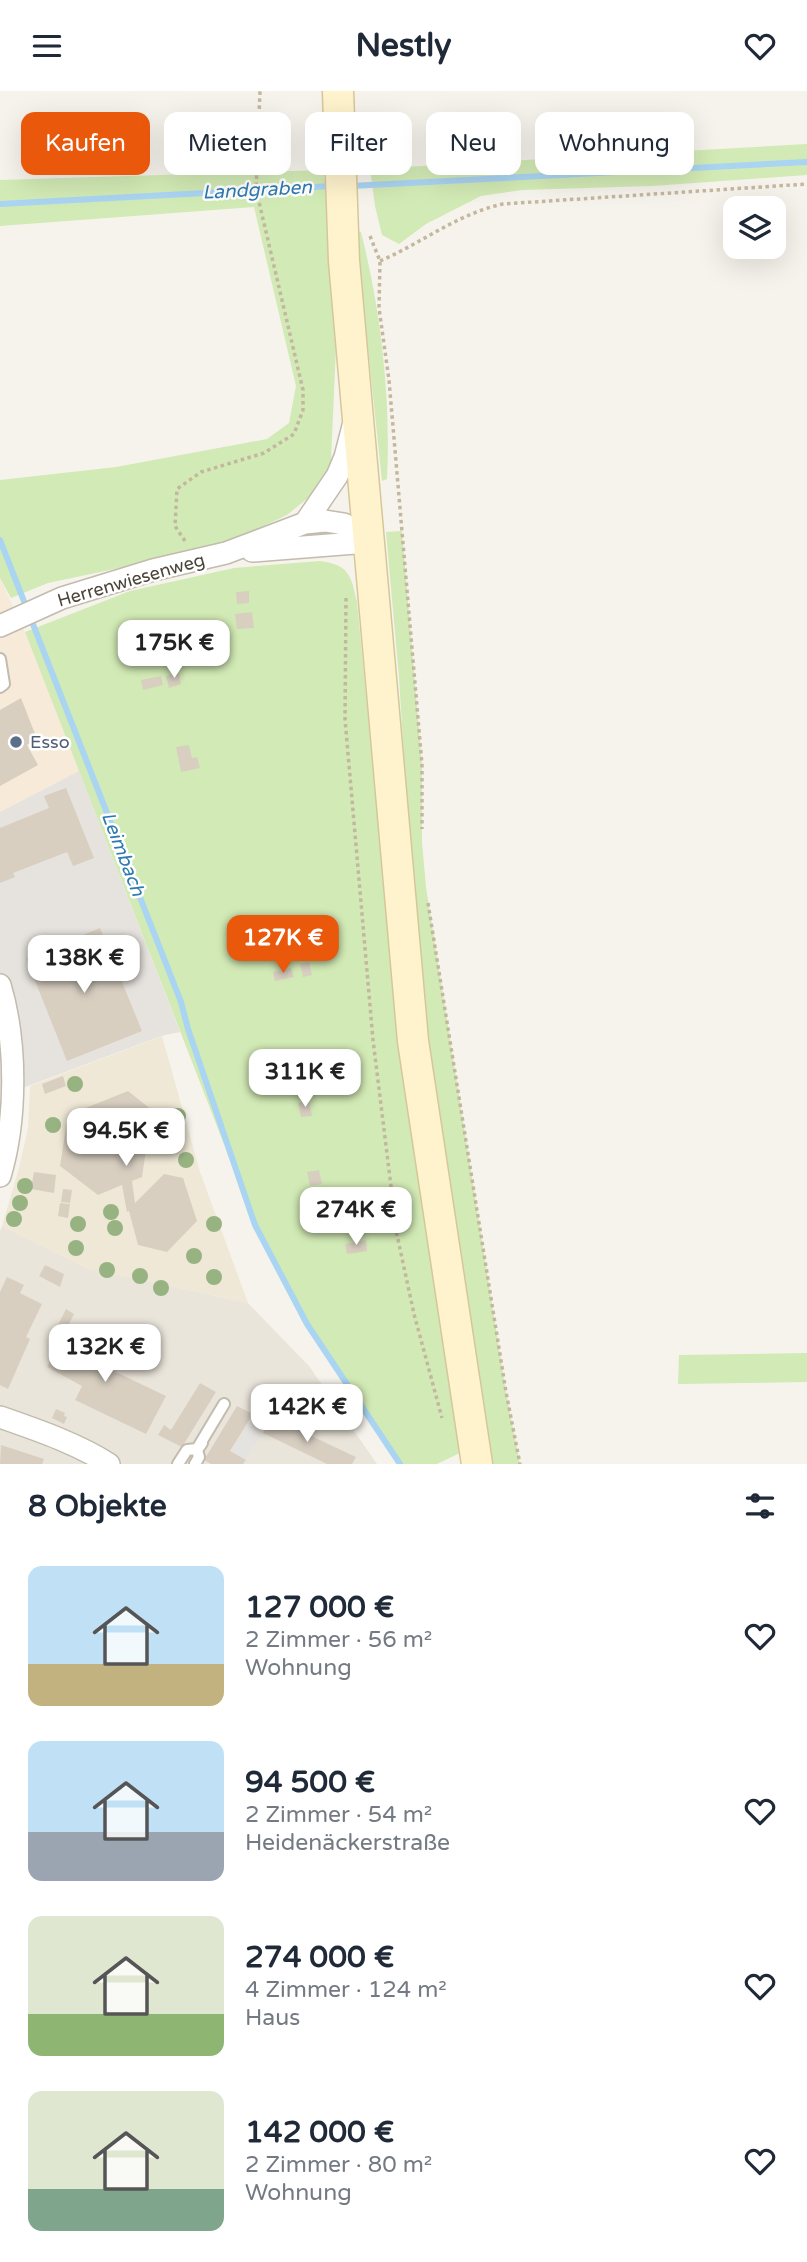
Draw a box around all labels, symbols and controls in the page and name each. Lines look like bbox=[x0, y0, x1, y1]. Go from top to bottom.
icon: menu bbox=[28, 27, 66, 65]
text: Nestly bbox=[356, 27, 451, 65]
icon: heart bbox=[741, 27, 779, 65]
chip: Kaufen bbox=[21, 112, 150, 175]
chip: Mieten bbox=[164, 112, 291, 175]
chip: Filter bbox=[305, 112, 412, 175]
chip: Neu bbox=[426, 112, 521, 175]
chip: Wohnung bbox=[535, 112, 694, 175]
water label: Landgraben bbox=[202, 176, 313, 204]
map controls bbox=[723, 196, 786, 259]
button: layers bbox=[723, 196, 786, 259]
street label: Herrenwiesenweg bbox=[55, 548, 207, 612]
pin: 175K € bbox=[117, 621, 231, 680]
text: 175K € bbox=[134, 629, 214, 657]
place label: Esso bbox=[30, 731, 70, 753]
marker: Esso bbox=[8, 734, 24, 750]
water label: Leimbach bbox=[97, 809, 149, 900]
pin: 127K € bbox=[226, 915, 340, 975]
text: 127K € bbox=[243, 924, 323, 952]
pin: 138K € bbox=[27, 935, 141, 995]
text: 138K € bbox=[44, 944, 124, 972]
pin: 311K € bbox=[248, 1049, 362, 1109]
text: 311K € bbox=[265, 1058, 345, 1086]
pin: 94.5K € bbox=[61, 1109, 191, 1168]
text: 94.5K € bbox=[83, 1117, 169, 1145]
pin: 274K € bbox=[299, 1187, 413, 1247]
text: 274K € bbox=[316, 1196, 396, 1224]
pin: 132K € bbox=[48, 1325, 162, 1384]
text: 132K € bbox=[65, 1333, 145, 1361]
pin: 142K € bbox=[250, 1385, 364, 1444]
text: 142K € bbox=[267, 1393, 347, 1421]
icon: filters bbox=[741, 1487, 779, 1525]
text: 8 Objekte bbox=[28, 1488, 167, 1525]
text: 127 000 € bbox=[245, 1589, 394, 1626]
icon: home bbox=[84, 1594, 168, 1678]
icon: heart bbox=[741, 1617, 779, 1655]
text: 2 Zimmer · 56 m² bbox=[245, 1626, 432, 1654]
text: Wohnung bbox=[245, 1654, 352, 1682]
text: 94 500 € bbox=[245, 1764, 375, 1801]
icon: home bbox=[84, 1769, 168, 1853]
icon: heart bbox=[741, 1792, 779, 1830]
text: 2 Zimmer · 54 m² bbox=[245, 1801, 432, 1829]
text: Heidenäckerstraße bbox=[245, 1829, 450, 1857]
text: 274 000 € bbox=[245, 1939, 394, 1976]
icon: home bbox=[84, 1944, 168, 2028]
icon: heart bbox=[741, 1967, 779, 2005]
text: 4 Zimmer · 124 m² bbox=[245, 1976, 447, 2004]
text: Haus bbox=[245, 2004, 300, 2032]
text: 142 000 € bbox=[245, 2114, 394, 2151]
icon: home bbox=[84, 2119, 168, 2203]
icon: heart bbox=[741, 2142, 779, 2180]
text: 2 Zimmer · 80 m² bbox=[245, 2151, 432, 2179]
text: Wohnung bbox=[245, 2179, 352, 2207]

